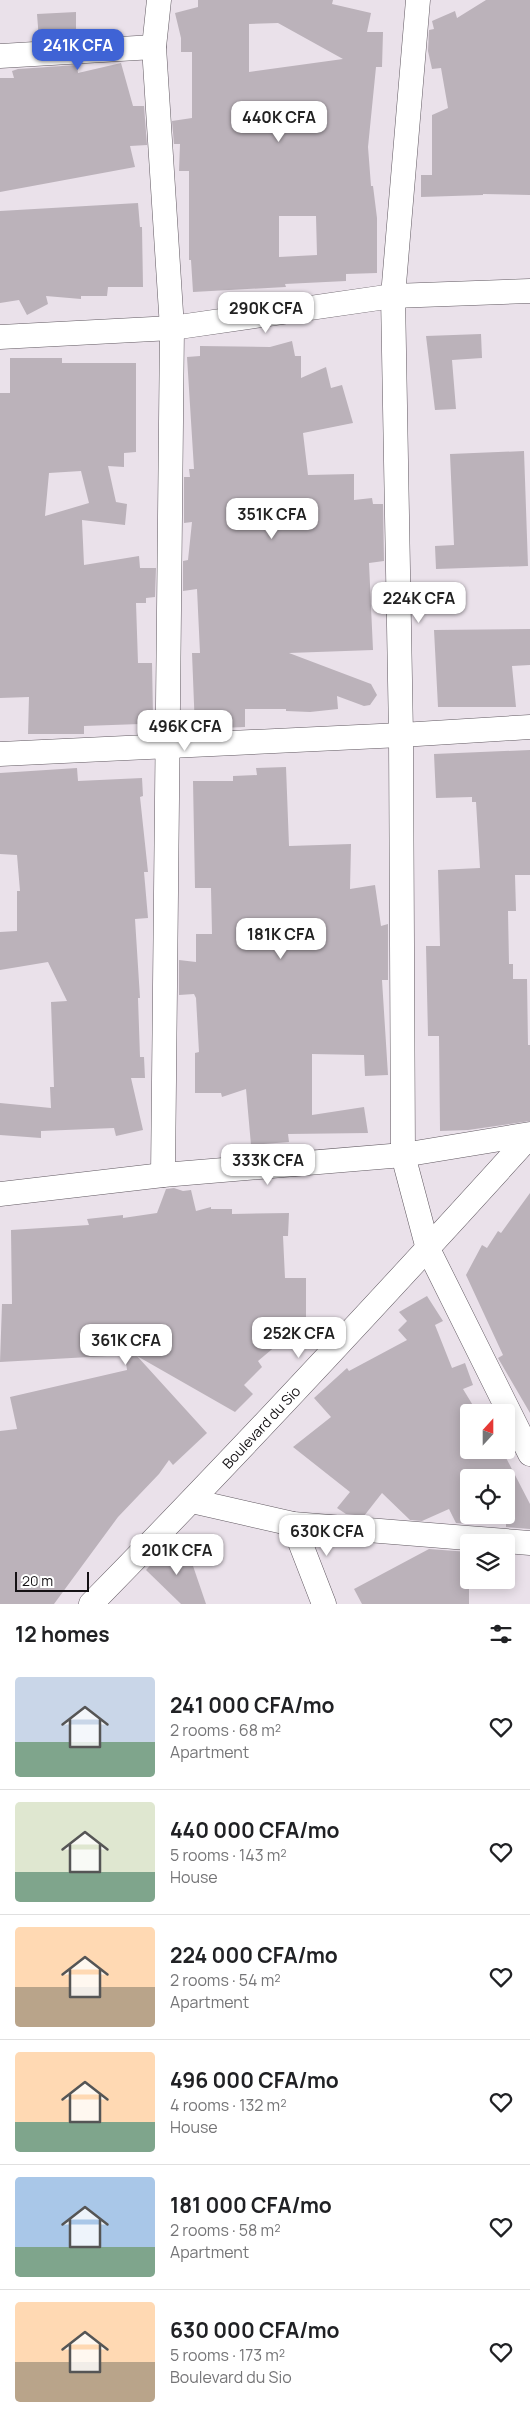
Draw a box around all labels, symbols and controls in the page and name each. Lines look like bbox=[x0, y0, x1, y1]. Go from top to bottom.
pin: 241K CFA bbox=[26, 28, 130, 71]
text: 241K CFA bbox=[43, 34, 113, 56]
pin: 440K CFA bbox=[227, 100, 331, 143]
text: 440K CFA bbox=[242, 106, 316, 128]
pin: 290K CFA bbox=[214, 292, 318, 334]
text: 290K CFA bbox=[229, 297, 303, 319]
pin: 351K CFA bbox=[220, 498, 324, 540]
text: 351K CFA bbox=[237, 503, 307, 525]
pin: 224K CFA bbox=[367, 582, 471, 624]
text: 224K CFA bbox=[383, 587, 455, 609]
pin: 496K CFA bbox=[133, 710, 237, 752]
text: 496K CFA bbox=[148, 715, 222, 737]
pin: 181K CFA bbox=[229, 918, 333, 960]
text: 181K CFA bbox=[247, 923, 315, 945]
pin: 333K CFA bbox=[216, 1144, 320, 1186]
text: 333K CFA bbox=[232, 1149, 304, 1171]
pin: 252K CFA bbox=[247, 1316, 351, 1359]
text: 252K CFA bbox=[263, 1322, 335, 1344]
pin: 361K CFA bbox=[74, 1324, 178, 1366]
text: 361K CFA bbox=[91, 1329, 161, 1351]
street label: Boulevard du Sio bbox=[218, 1382, 304, 1472]
north arrow bbox=[460, 1404, 515, 1459]
map controls bbox=[460, 1404, 515, 1589]
button: locate bbox=[460, 1469, 515, 1524]
pin: 630K CFA bbox=[275, 1514, 379, 1557]
text: 630K CFA bbox=[290, 1520, 364, 1542]
pin: 201K CFA bbox=[125, 1534, 229, 1576]
button: layers bbox=[460, 1534, 515, 1589]
text: 201K CFA bbox=[141, 1539, 213, 1561]
scale bar bbox=[15, 1569, 89, 1592]
text: 20 m bbox=[22, 1571, 53, 1590]
text: 12 homes bbox=[15, 1620, 110, 1648]
icon: filters bbox=[487, 1620, 515, 1648]
text: 241 000 CFA/mo bbox=[170, 1691, 334, 1719]
icon: home bbox=[55, 1697, 115, 1757]
icon: heart bbox=[487, 1713, 515, 1741]
text: 2 rooms · 68 m² bbox=[170, 1719, 281, 1741]
text: Apartment bbox=[170, 1741, 249, 1763]
text: 440 000 CFA/mo bbox=[170, 1816, 339, 1844]
icon: home bbox=[55, 1822, 115, 1882]
icon: heart bbox=[487, 1838, 515, 1866]
text: 5 rooms · 143 m² bbox=[170, 1844, 287, 1866]
text: House bbox=[170, 1866, 218, 1888]
text: 224 000 CFA/mo bbox=[170, 1941, 338, 1969]
icon: home bbox=[55, 1947, 115, 2007]
icon: heart bbox=[487, 1963, 515, 1991]
text: 2 rooms · 54 m² bbox=[170, 1969, 281, 1991]
text: Apartment bbox=[170, 1991, 249, 2013]
text: 496 000 CFA/mo bbox=[170, 2066, 339, 2094]
icon: home bbox=[55, 2072, 115, 2132]
icon: heart bbox=[487, 2088, 515, 2116]
text: 4 rooms · 132 m² bbox=[170, 2094, 287, 2116]
text: House bbox=[170, 2116, 218, 2138]
text: 181 000 CFA/mo bbox=[170, 2191, 332, 2219]
icon: home bbox=[55, 2197, 115, 2257]
icon: heart bbox=[487, 2213, 515, 2241]
text: 2 rooms · 58 m² bbox=[170, 2219, 281, 2241]
text: Apartment bbox=[170, 2241, 249, 2263]
text: 630 000 CFA/mo bbox=[170, 2316, 339, 2344]
icon: home bbox=[55, 2322, 115, 2382]
icon: heart bbox=[487, 2338, 515, 2366]
text: 5 rooms · 173 m² bbox=[170, 2344, 285, 2366]
text: Boulevard du Sio bbox=[170, 2366, 292, 2388]

